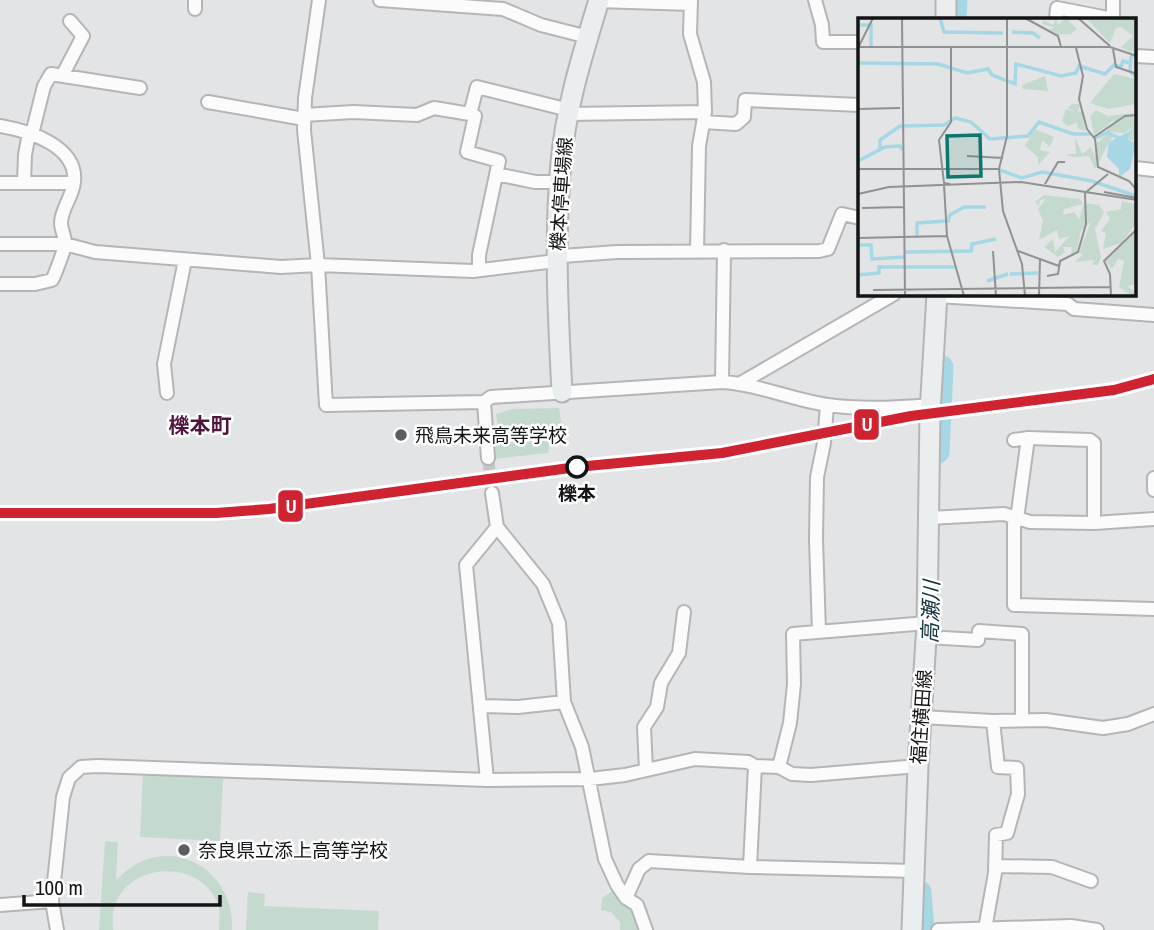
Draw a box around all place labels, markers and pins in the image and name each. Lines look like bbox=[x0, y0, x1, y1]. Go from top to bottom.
place label: 飛鳥未来高等学校 bbox=[415, 422, 567, 448]
marker: 飛鳥未来高等学校 bbox=[393, 427, 409, 443]
marker: 櫟本 bbox=[566, 456, 588, 478]
place label: 櫟本 bbox=[558, 480, 596, 506]
place label: 奈良県立添上高等学校 bbox=[198, 837, 388, 863]
marker: 奈良県立添上高等学校 bbox=[176, 842, 192, 858]

